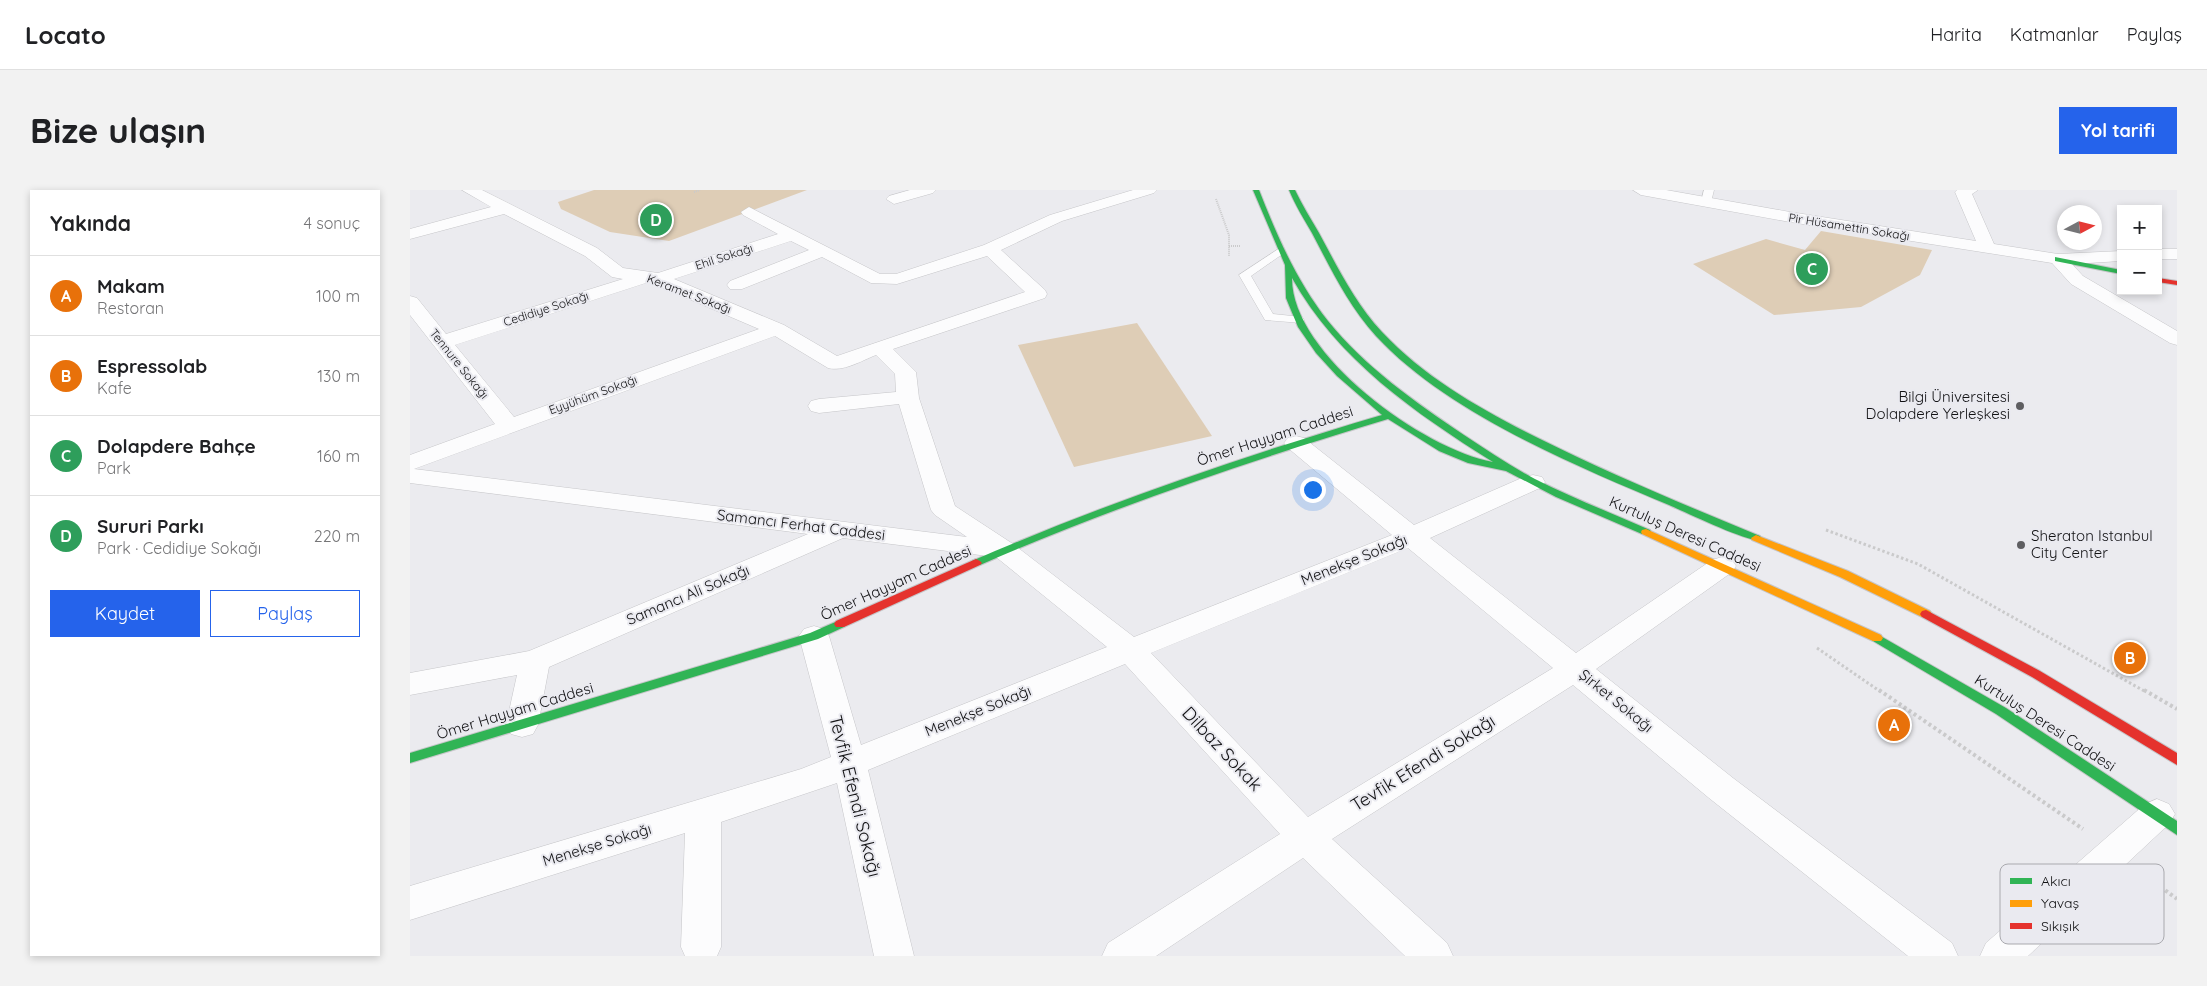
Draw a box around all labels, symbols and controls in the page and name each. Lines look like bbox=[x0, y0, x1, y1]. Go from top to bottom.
text: Locato bbox=[25, 20, 106, 50]
text: Harita bbox=[1930, 23, 1982, 46]
text: Katmanlar bbox=[2010, 23, 2099, 46]
text: Paylaş bbox=[2127, 23, 2182, 46]
button: Yol tarifi bbox=[2059, 107, 2177, 154]
text: Bize ulaşın bbox=[30, 108, 206, 152]
pin: D bbox=[640, 201, 672, 239]
north arrow bbox=[2057, 205, 2102, 250]
map controls bbox=[2117, 205, 2162, 295]
button: + bbox=[2117, 205, 2162, 250]
text: Yakında bbox=[50, 210, 131, 236]
street label: Pir Hüsamettin Sokağı bbox=[1787, 210, 1911, 243]
text: 4 sonuç bbox=[303, 213, 360, 233]
street label: Ehil Sokağı bbox=[693, 240, 755, 273]
pin: C bbox=[1796, 250, 1828, 288]
button: − bbox=[2117, 250, 2162, 295]
street label: Keramet Sokağı bbox=[645, 271, 733, 317]
text: Makam bbox=[97, 274, 165, 298]
text: A bbox=[61, 286, 71, 306]
text: 100 m bbox=[316, 286, 360, 306]
street label: Cedidiye Sokağı bbox=[501, 288, 590, 329]
text: Restoran bbox=[97, 298, 164, 318]
street label: Tennure Sokağı bbox=[427, 326, 492, 402]
text: Espressolab bbox=[97, 354, 207, 378]
text: B bbox=[61, 366, 71, 386]
text: 130 m bbox=[317, 366, 360, 386]
street label: Eyyühüm Sokağı bbox=[547, 372, 639, 417]
text: Kafe bbox=[97, 378, 132, 398]
place label: Bilgi Üniversitesi Dolapdere Yerleşkesi bbox=[1866, 387, 2010, 423]
marker: Bilgi Üniversitesi Dolapdere Yerleşkesi bbox=[2014, 400, 2026, 412]
street label: Ömer Hayyam Caddesi bbox=[1194, 401, 1355, 470]
text: Dolapdere Bahçe bbox=[97, 434, 256, 458]
text: C bbox=[61, 446, 71, 466]
text: 160 m bbox=[317, 446, 360, 466]
text: Park bbox=[97, 458, 131, 478]
your location bbox=[1300, 477, 1326, 503]
street label: Kurtuluş Deresi Caddesi bbox=[1606, 491, 1764, 576]
street label: Samancı Ferhat Caddesi bbox=[716, 505, 886, 544]
text: Sururi Parkı bbox=[97, 514, 204, 538]
text: D bbox=[60, 526, 72, 546]
text: 220 m bbox=[314, 526, 360, 546]
place label: Sheraton Istanbul City Center bbox=[2031, 526, 2153, 562]
street label: Menekşe Sokağı bbox=[1298, 530, 1410, 589]
text: Park · Cedidiye Sokağı bbox=[97, 538, 261, 558]
marker: Sheraton Istanbul City Center bbox=[2015, 539, 2027, 551]
street label: Ömer Hayyam Caddesi bbox=[817, 541, 974, 624]
street label: Samancı Ali Sokağı bbox=[624, 560, 752, 629]
button: Kaydet bbox=[50, 590, 200, 637]
button: Paylaş bbox=[210, 590, 360, 637]
pin: B bbox=[2114, 639, 2146, 677]
street label: Şirket Sokağı bbox=[1575, 665, 1657, 736]
street label: Kurtuluş Deresi Caddesi bbox=[1971, 670, 2119, 775]
street label: Ömer Hayyam Caddesi bbox=[434, 678, 596, 743]
street label: Menekşe Sokağı bbox=[922, 681, 1034, 740]
street label: Dilbaz Sokak bbox=[1177, 702, 1267, 796]
pin: A bbox=[1878, 706, 1910, 744]
street label: Tevfik Efendi Sokağı bbox=[1346, 709, 1499, 816]
street label: Tevfik Efendi Sokağı bbox=[824, 713, 887, 879]
street label: Menekşe Sokağı bbox=[540, 819, 654, 870]
legend bbox=[2000, 864, 2164, 944]
text: Akıcı bbox=[2041, 872, 2071, 890]
text: Yavaş bbox=[2041, 894, 2079, 912]
text: Sıkışık bbox=[2041, 917, 2079, 935]

